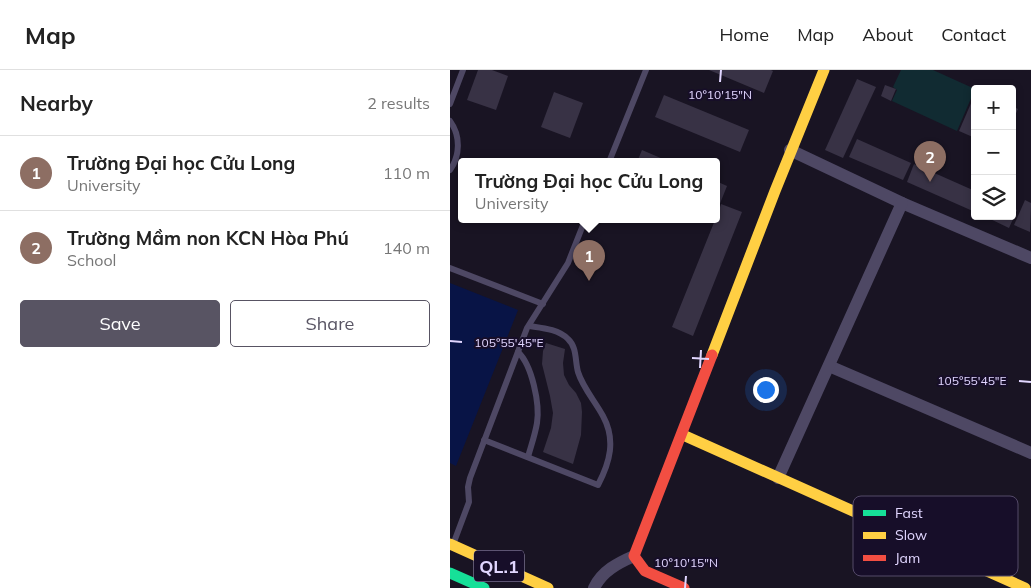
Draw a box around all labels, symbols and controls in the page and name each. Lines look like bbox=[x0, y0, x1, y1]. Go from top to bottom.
text: Map bbox=[25, 20, 76, 50]
text: Home bbox=[719, 23, 769, 46]
text: Map bbox=[797, 23, 834, 46]
text: About bbox=[862, 23, 913, 46]
text: Contact bbox=[941, 23, 1006, 46]
map controls bbox=[971, 85, 1016, 220]
button: + bbox=[971, 85, 1016, 130]
text: 10°10'15"N bbox=[688, 87, 752, 102]
text: Nearby bbox=[20, 90, 93, 116]
text: 2 results bbox=[367, 93, 430, 113]
button: − bbox=[971, 130, 1016, 175]
pin: 2 bbox=[914, 141, 946, 182]
text: Trường Đại học Cửu Long bbox=[67, 151, 295, 175]
popup bbox=[458, 158, 720, 223]
text: 1 bbox=[31, 163, 41, 183]
text: 110 m bbox=[383, 163, 430, 183]
text: Trường Đại học Cửu Long bbox=[475, 169, 703, 193]
text: University bbox=[67, 175, 141, 195]
button: layers bbox=[971, 175, 1016, 220]
text: University bbox=[475, 193, 548, 213]
text: Trường Mầm non KCN Hòa Phú bbox=[67, 226, 349, 250]
text: 2 bbox=[31, 238, 41, 258]
text: 140 m bbox=[383, 238, 430, 258]
pin: 1 bbox=[573, 240, 605, 281]
text: School bbox=[67, 250, 116, 270]
button: Save bbox=[20, 300, 220, 347]
button: Share bbox=[230, 300, 430, 347]
text: 105°55'45"E bbox=[474, 335, 544, 350]
text: 105°55'45"E bbox=[937, 373, 1007, 388]
your location bbox=[753, 377, 779, 403]
legend bbox=[853, 496, 1018, 576]
text: Fast bbox=[895, 504, 923, 522]
text: Slow bbox=[895, 526, 927, 544]
text: Jam bbox=[895, 549, 920, 567]
road number: QL.1 bbox=[474, 551, 524, 582]
text: 10°10'15"N bbox=[654, 555, 718, 570]

